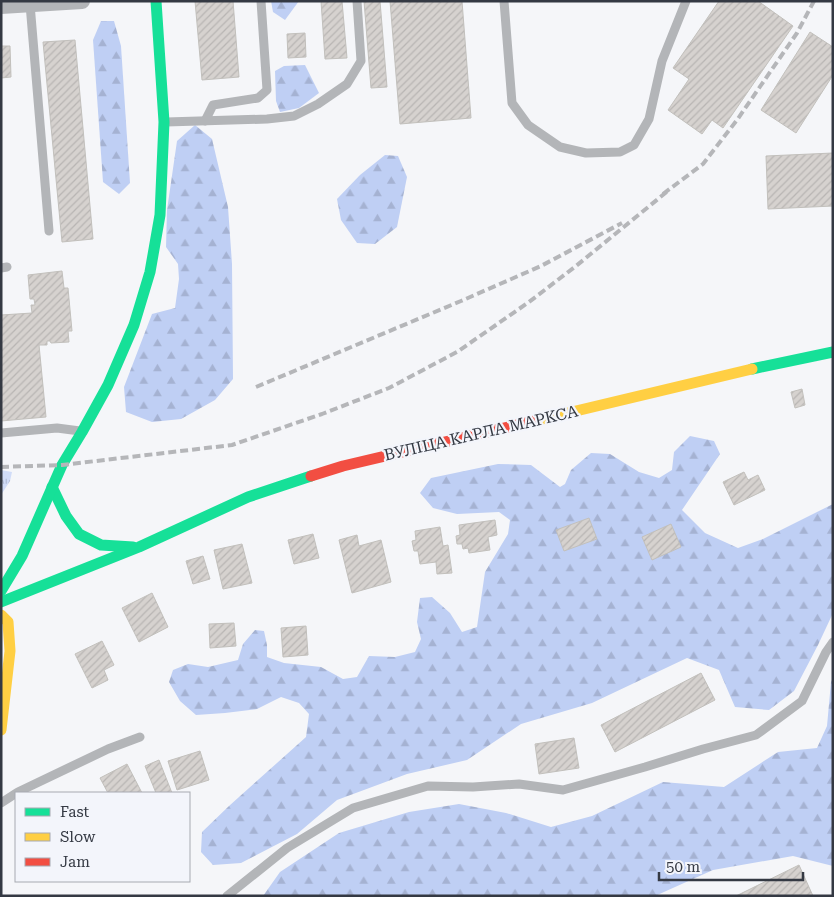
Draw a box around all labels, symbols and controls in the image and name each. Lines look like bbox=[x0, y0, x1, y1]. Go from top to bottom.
street label: ВУЛІЦА КАРЛА МАРКСА bbox=[382, 401, 581, 465]
legend bbox=[15, 792, 190, 882]
text: Fast bbox=[60, 803, 90, 821]
text: Slow bbox=[60, 828, 96, 846]
scale bar bbox=[659, 850, 803, 882]
text: Jam bbox=[60, 853, 90, 871]
text: 50 m bbox=[666, 858, 701, 876]

